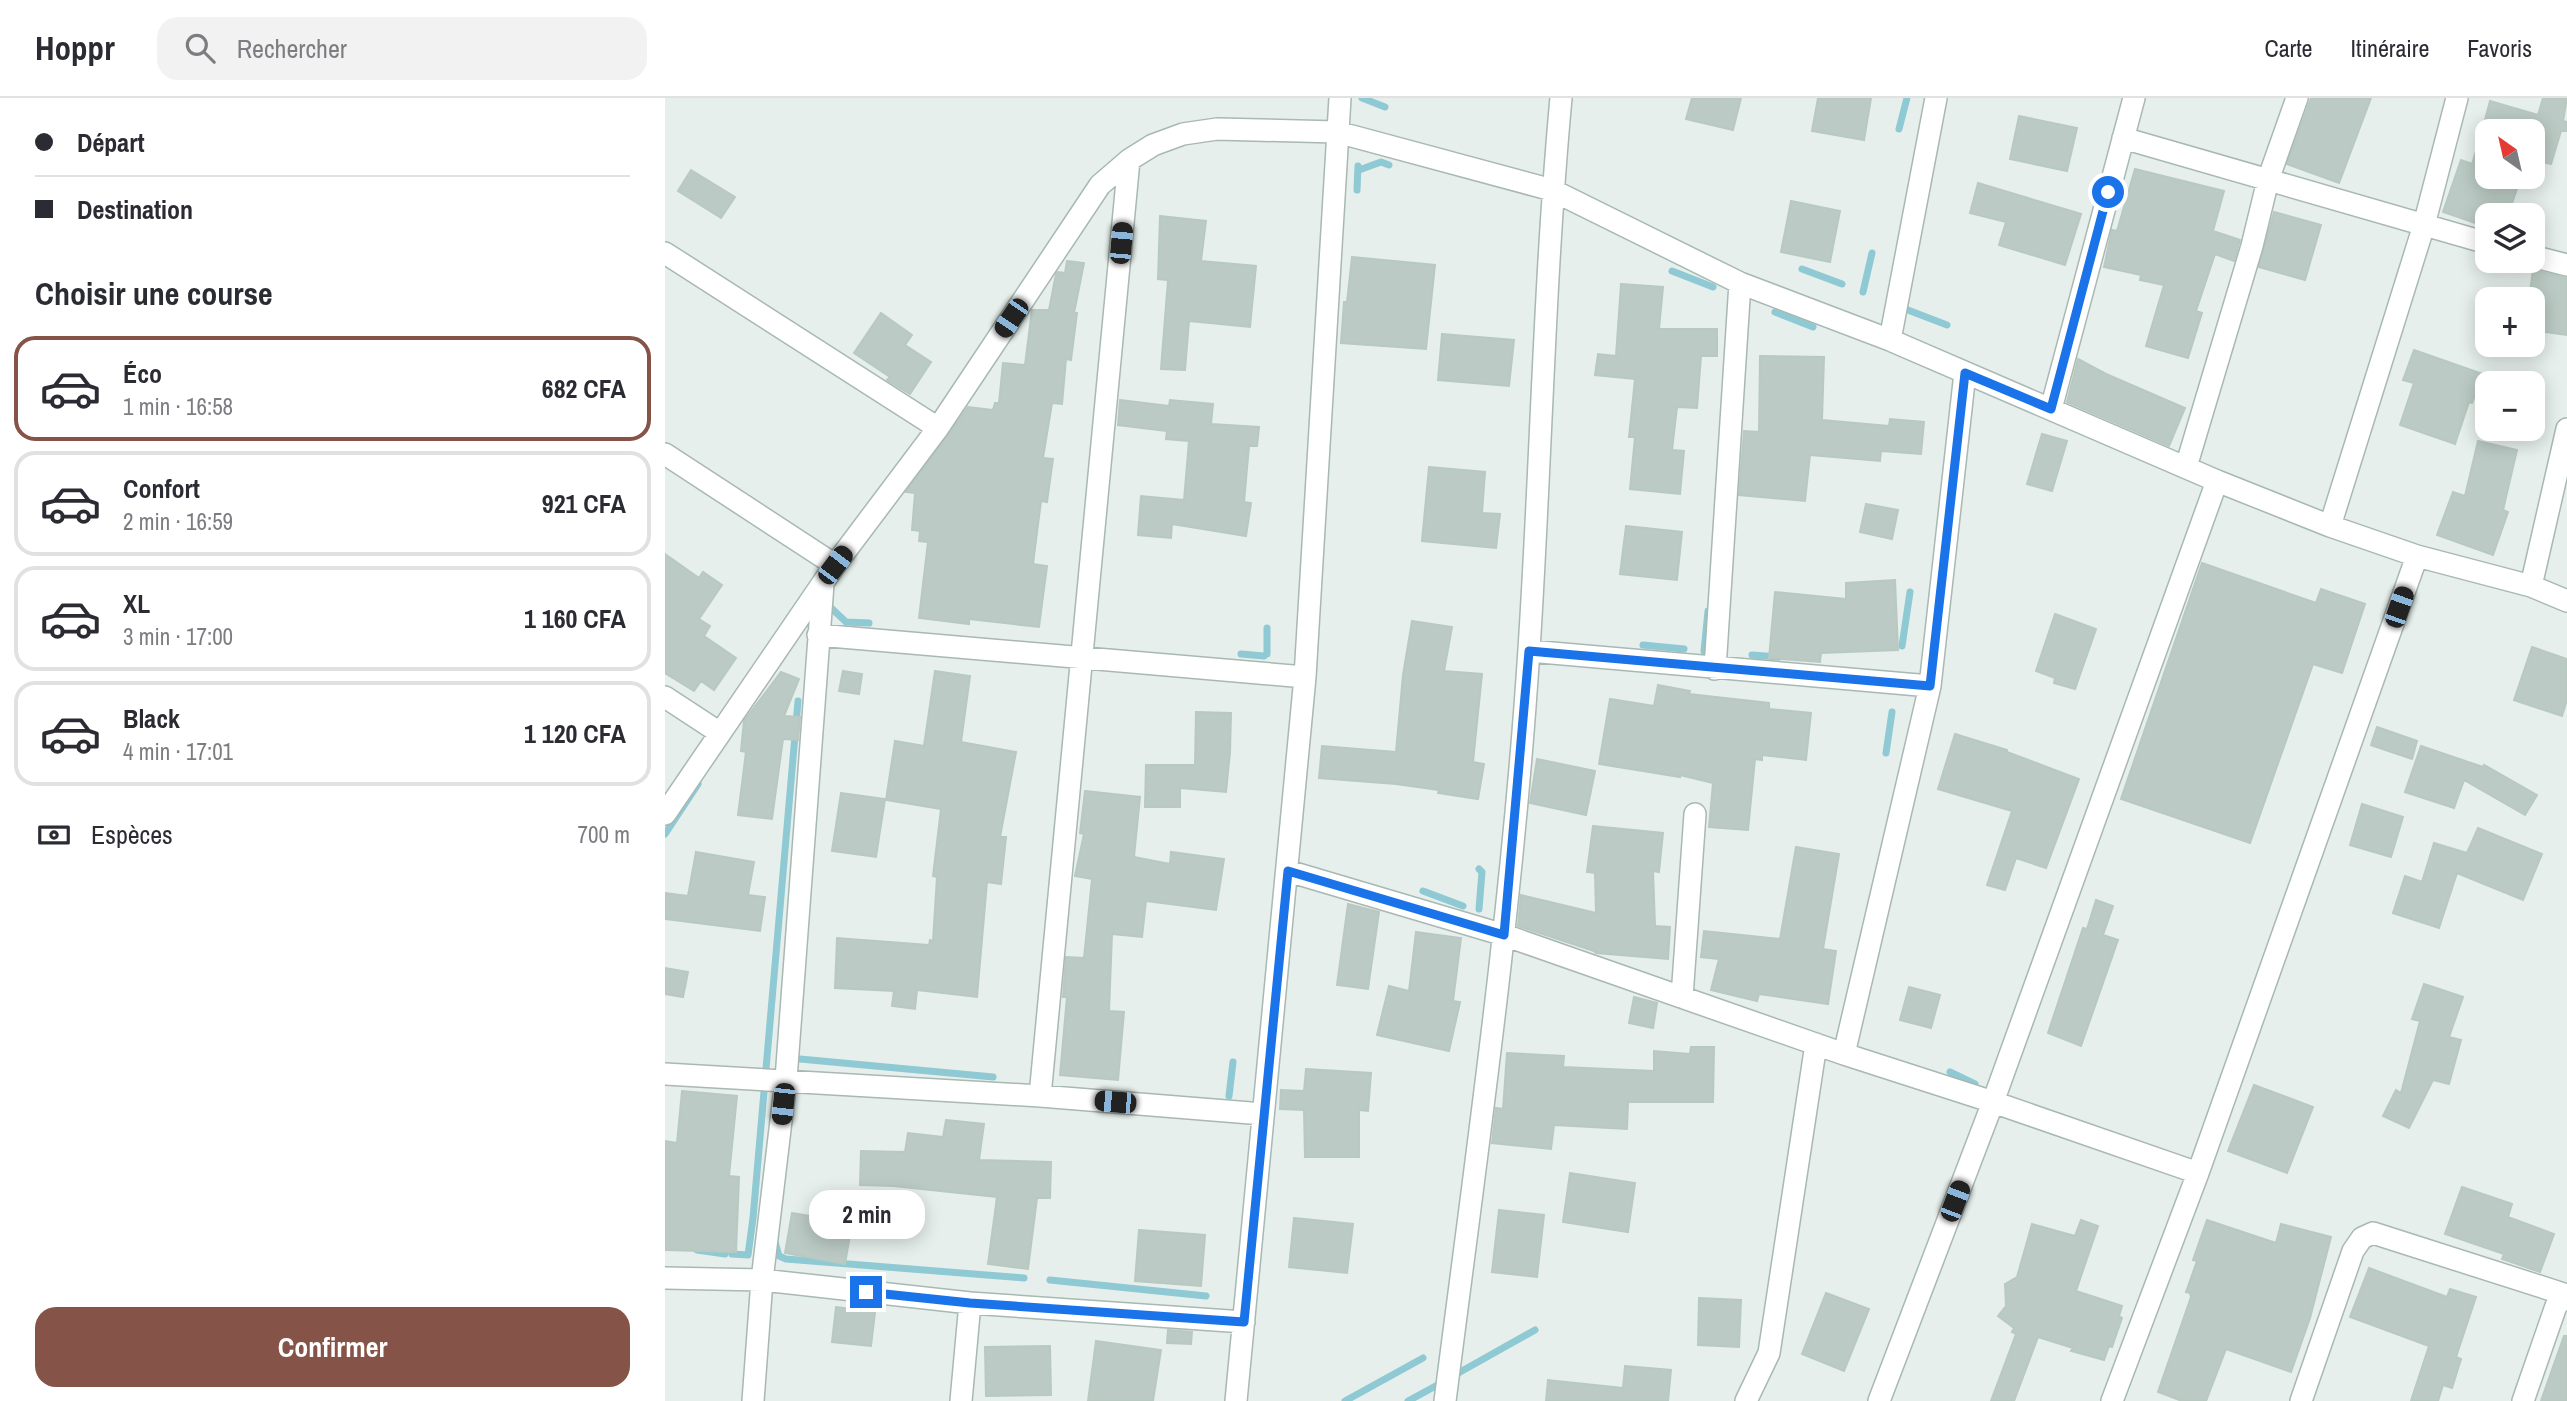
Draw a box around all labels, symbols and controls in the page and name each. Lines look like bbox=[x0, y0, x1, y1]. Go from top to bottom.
search box bbox=[157, 17, 647, 80]
text: Hoppr bbox=[35, 26, 115, 70]
icon: search bbox=[181, 29, 219, 67]
text: Rechercher bbox=[237, 31, 347, 66]
text: Carte bbox=[2264, 32, 2313, 64]
text: Itinéraire bbox=[2351, 32, 2429, 64]
text: Favoris bbox=[2467, 32, 2532, 64]
north arrow bbox=[2475, 119, 2545, 189]
map controls bbox=[2475, 119, 2545, 441]
text: Départ bbox=[77, 125, 145, 160]
route start bbox=[2092, 176, 2124, 208]
text: Destination bbox=[77, 192, 193, 227]
button: layers bbox=[2475, 203, 2545, 273]
car bbox=[1109, 221, 1134, 265]
text: Choisir une course bbox=[35, 272, 273, 315]
button: + bbox=[2475, 287, 2545, 357]
car bbox=[991, 295, 1032, 341]
text: Éco bbox=[123, 356, 162, 391]
icon: car bbox=[39, 357, 102, 420]
text: 682 CFA bbox=[542, 371, 626, 406]
button: − bbox=[2475, 371, 2545, 441]
text: 1 min · 16:58 bbox=[123, 391, 233, 422]
text: Confort bbox=[123, 471, 200, 506]
icon: car bbox=[39, 472, 102, 535]
text: 921 CFA bbox=[542, 486, 626, 521]
text: 2 min · 16:59 bbox=[123, 506, 233, 537]
car bbox=[814, 542, 857, 588]
car bbox=[2383, 584, 2416, 630]
text: XL bbox=[123, 586, 150, 621]
icon: car bbox=[39, 587, 102, 650]
text: 1 160 CFA bbox=[524, 601, 626, 636]
text: 3 min · 17:00 bbox=[123, 621, 233, 652]
text: Black bbox=[123, 701, 180, 736]
icon: car bbox=[39, 702, 102, 765]
text: 1 120 CFA bbox=[524, 716, 626, 751]
text: 4 min · 17:01 bbox=[123, 736, 233, 767]
icon: cash bbox=[35, 816, 73, 854]
text: Espèces bbox=[91, 817, 173, 852]
text: 700 m bbox=[578, 819, 630, 850]
car bbox=[771, 1082, 796, 1126]
car bbox=[1094, 1090, 1137, 1114]
car bbox=[1938, 1178, 1973, 1224]
callout: 2 min bbox=[808, 1190, 924, 1240]
text: 2 min bbox=[842, 1199, 892, 1230]
route end bbox=[850, 1276, 882, 1308]
button: Confirmer bbox=[35, 1307, 630, 1387]

